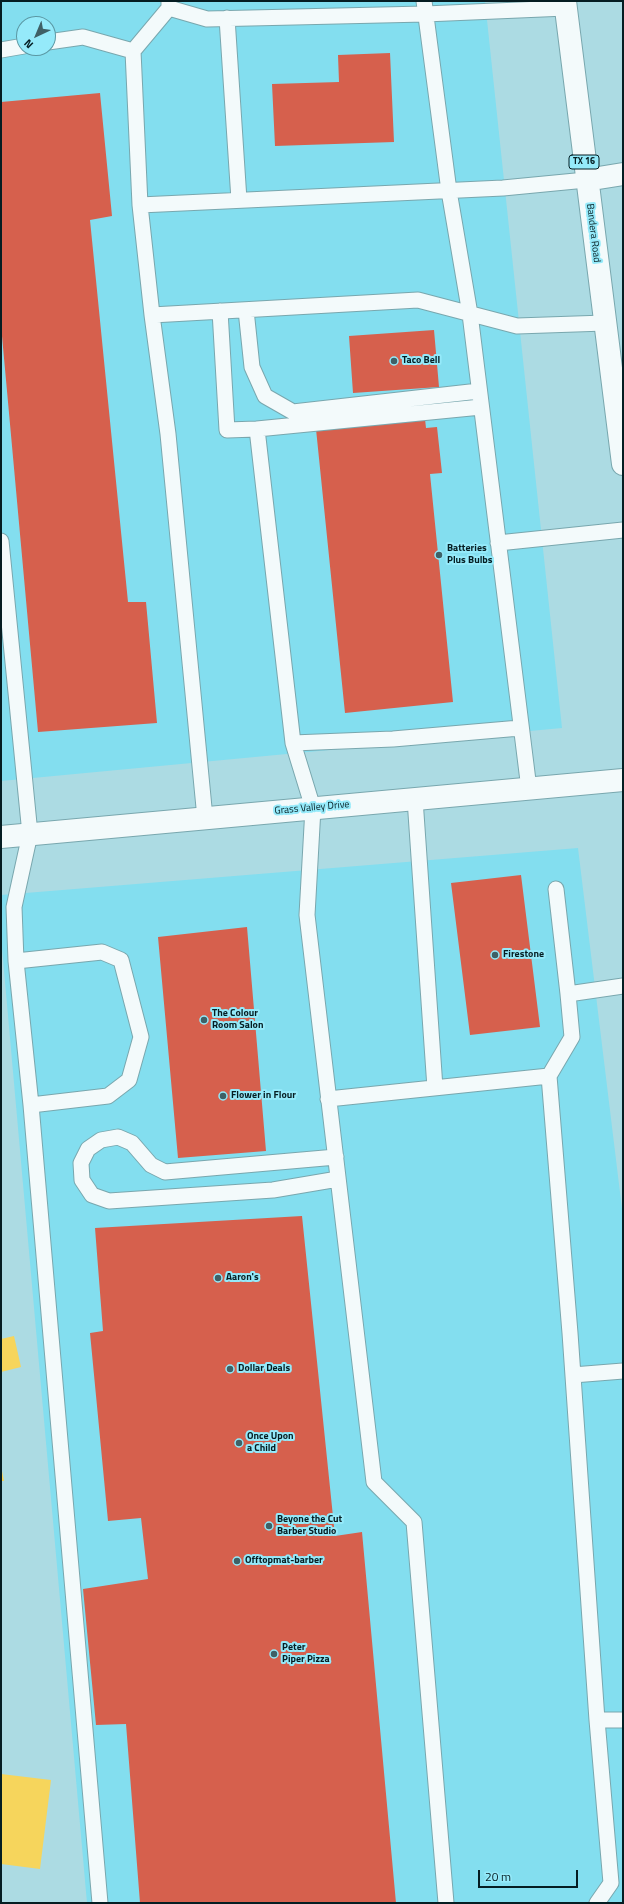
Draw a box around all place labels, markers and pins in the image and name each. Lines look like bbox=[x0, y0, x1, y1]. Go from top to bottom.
place label: Taco Bell bbox=[402, 355, 440, 367]
marker: Taco Bell bbox=[389, 356, 399, 366]
place label: Batteries Plus Bulbs bbox=[447, 543, 493, 566]
marker: Batteries Plus Bulbs bbox=[434, 550, 444, 560]
place label: Firestone bbox=[503, 949, 544, 961]
marker: Firestone bbox=[490, 950, 500, 960]
place label: The Colour Room Salon bbox=[212, 1008, 263, 1032]
marker: The Colour Room Salon bbox=[199, 1015, 209, 1025]
place label: Flower in Flour bbox=[231, 1090, 296, 1102]
marker: Flower in Flour bbox=[218, 1091, 228, 1101]
place label: Aaron's bbox=[226, 1272, 259, 1284]
marker: Aaron's bbox=[213, 1273, 223, 1283]
place label: Dollar Deals bbox=[238, 1363, 290, 1375]
marker: Dollar Deals bbox=[225, 1364, 235, 1374]
place label: Once Upon a Child bbox=[247, 1431, 294, 1454]
marker: Once Upon a Child bbox=[234, 1438, 244, 1448]
place label: Beyone the Cut Barber Studio bbox=[277, 1514, 342, 1538]
marker: Beyone the Cut Barber Studio bbox=[264, 1521, 274, 1531]
place label: Offtopmat-barber bbox=[245, 1555, 323, 1567]
marker: Offtopmat-barber bbox=[232, 1556, 242, 1566]
place label: Peter Piper Pizza bbox=[282, 1642, 330, 1666]
marker: Peter Piper Pizza bbox=[269, 1649, 279, 1659]

